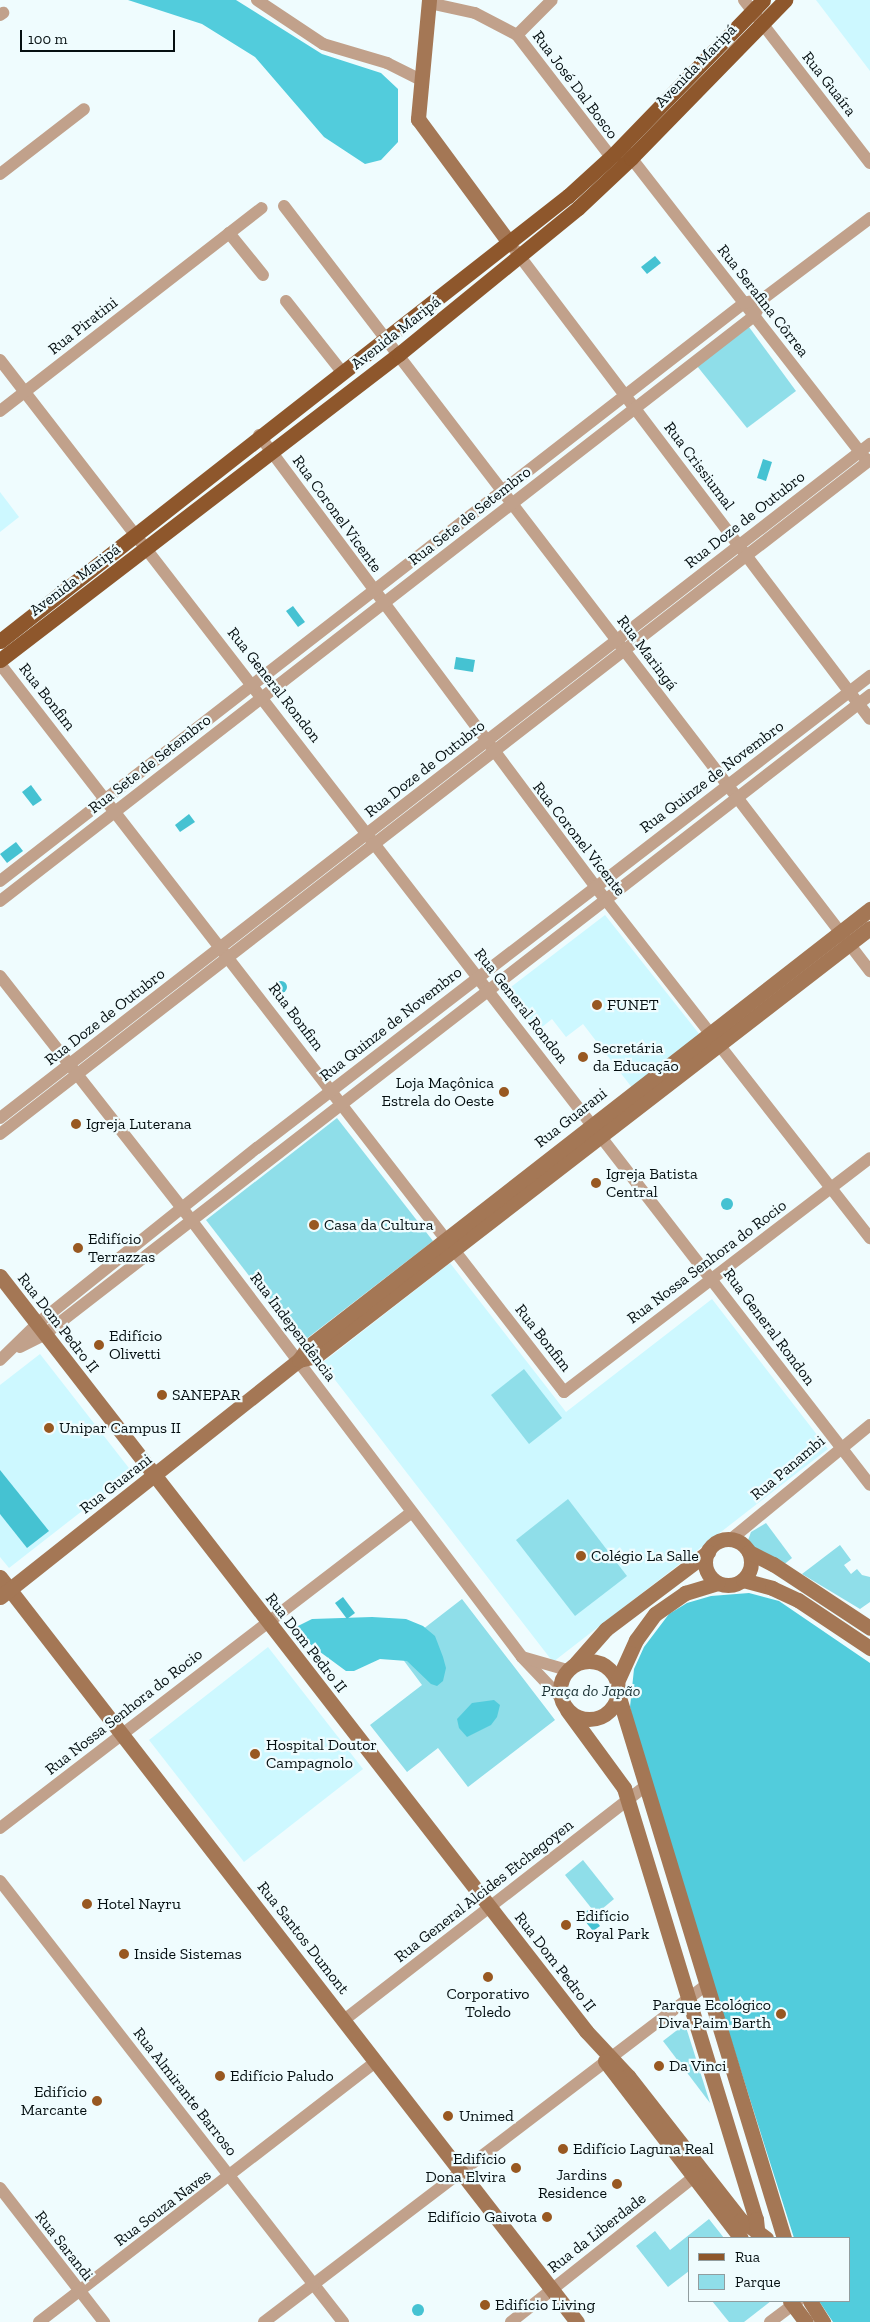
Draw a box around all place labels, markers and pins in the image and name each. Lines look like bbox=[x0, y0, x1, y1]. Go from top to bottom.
place label: FUNET bbox=[607, 995, 659, 1015]
marker: FUNET bbox=[591, 999, 603, 1011]
place label: Secretária da Educação bbox=[593, 1038, 679, 1076]
marker: Secretária da Educação bbox=[577, 1051, 589, 1063]
place label: Loja Maçônica Estrela do Oeste bbox=[382, 1073, 494, 1111]
marker: Loja Maçônica Estrela do Oeste bbox=[498, 1086, 510, 1098]
place label: Igreja Luterana bbox=[86, 1114, 192, 1134]
marker: Igreja Luterana bbox=[70, 1118, 82, 1130]
place label: Igreja Batista Central bbox=[606, 1164, 698, 1202]
marker: Igreja Batista Central bbox=[590, 1177, 602, 1189]
place label: Casa da Cultura bbox=[324, 1215, 434, 1235]
marker: Casa da Cultura bbox=[308, 1219, 320, 1231]
place label: Edifício Terrazzas bbox=[88, 1229, 155, 1267]
marker: Edifício Terrazzas bbox=[72, 1242, 84, 1254]
place label: Edifício Olivetti bbox=[109, 1326, 162, 1364]
marker: Edifício Olivetti bbox=[93, 1339, 105, 1351]
place label: SANEPAR bbox=[172, 1385, 240, 1405]
marker: SANEPAR bbox=[156, 1389, 168, 1401]
place label: Unipar Campus II bbox=[59, 1418, 181, 1438]
marker: Unipar Campus II bbox=[43, 1422, 55, 1434]
place label: Colégio La Salle bbox=[591, 1546, 699, 1566]
marker: Colégio La Salle bbox=[575, 1550, 587, 1562]
place label: Hospital Doutor Campagnolo bbox=[266, 1735, 377, 1773]
marker: Hospital Doutor Campagnolo bbox=[248, 1747, 262, 1761]
place label: Hotel Nayru bbox=[97, 1894, 181, 1914]
marker: Hotel Nayru bbox=[81, 1898, 93, 1910]
place label: Edifício Royal Park bbox=[576, 1906, 649, 1944]
marker: Edifício Royal Park bbox=[560, 1919, 572, 1931]
place label: Inside Sistemas bbox=[134, 1944, 242, 1964]
marker: Inside Sistemas bbox=[118, 1948, 130, 1960]
marker: Corporativo Toledo bbox=[482, 1971, 494, 1983]
place label: Corporativo Toledo bbox=[446, 1984, 530, 2022]
place label: Parque Ecológico Diva Paim Barth bbox=[652, 1995, 771, 2033]
marker: Parque Ecológico Diva Paim Barth bbox=[775, 2008, 787, 2020]
place label: Da Vinci bbox=[669, 2056, 727, 2076]
marker: Da Vinci bbox=[653, 2060, 665, 2072]
place label: Edifício Paludo bbox=[230, 2066, 334, 2086]
marker: Edifício Paludo bbox=[214, 2070, 226, 2082]
place label: Edifício Marcante bbox=[21, 2082, 87, 2120]
marker: Edifício Marcante bbox=[91, 2095, 103, 2107]
place label: Unimed bbox=[459, 2106, 514, 2126]
marker: Unimed bbox=[441, 2109, 455, 2123]
place label: Edifício Laguna Real bbox=[573, 2139, 714, 2159]
marker: Edifício Laguna Real bbox=[557, 2143, 569, 2155]
place label: Edifício Dona Elvira bbox=[425, 2149, 506, 2187]
marker: Edifício Dona Elvira bbox=[510, 2162, 522, 2174]
place label: Jardins Residence bbox=[538, 2165, 607, 2203]
marker: Jardins Residence bbox=[611, 2178, 623, 2190]
place label: Edifício Gaivota bbox=[427, 2207, 537, 2227]
marker: Edifício Gaivota bbox=[541, 2211, 553, 2223]
place label: Edifício Living bbox=[495, 2295, 595, 2315]
marker: Edifício Living bbox=[479, 2299, 491, 2311]

